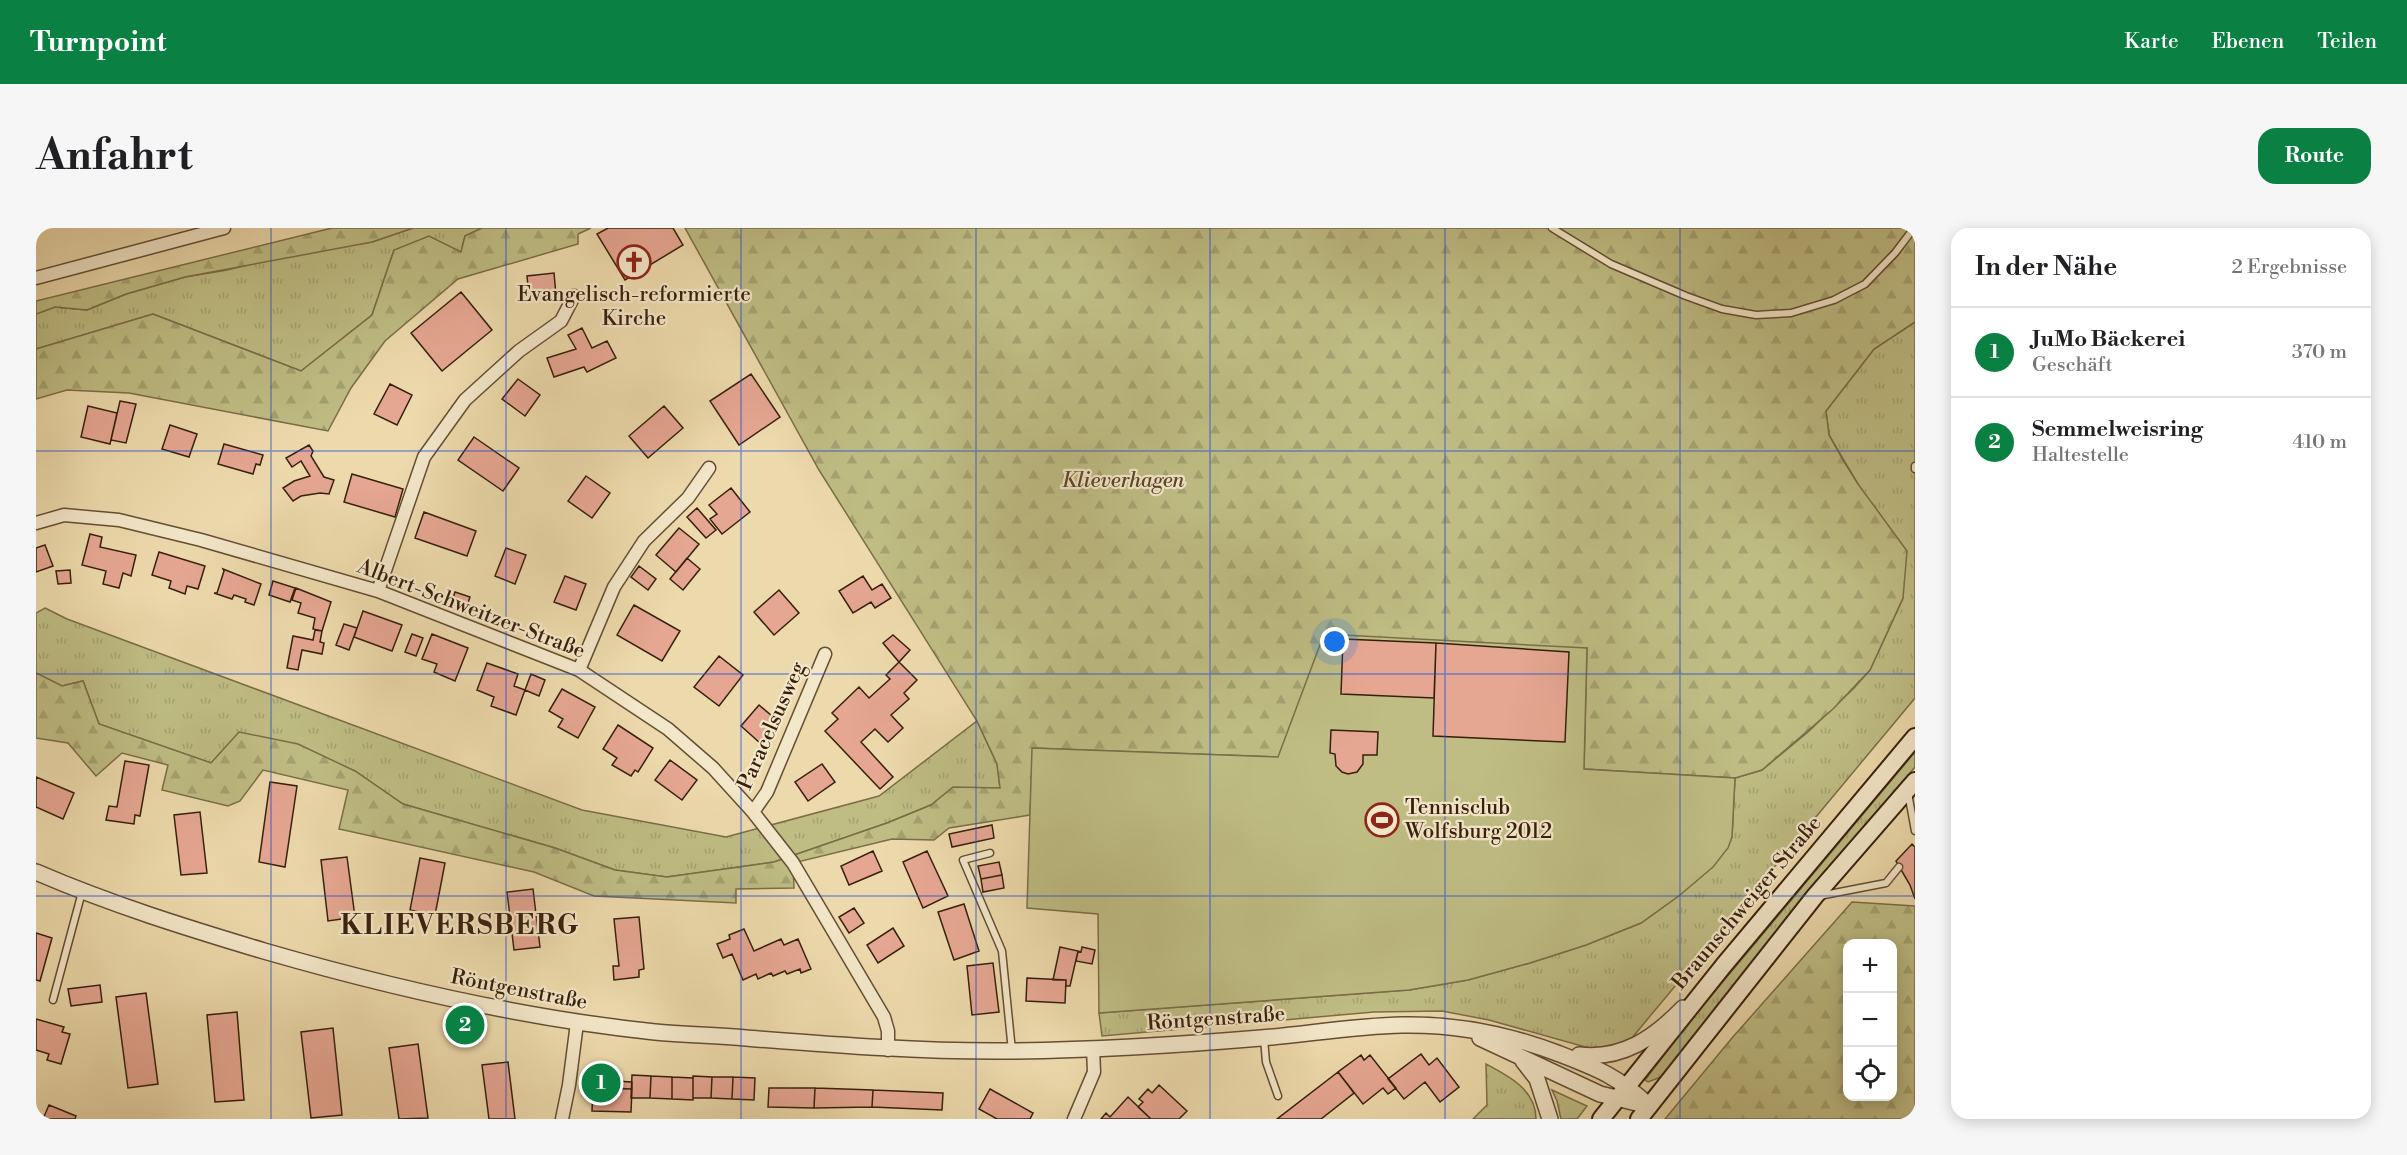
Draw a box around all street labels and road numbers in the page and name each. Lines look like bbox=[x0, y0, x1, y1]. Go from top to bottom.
street label: Albert-Schweitzer-Straße bbox=[352, 553, 589, 664]
street label: Paracelsusweg bbox=[732, 658, 812, 794]
street label: Braunschweiger Straße bbox=[1666, 811, 1827, 996]
street label: Röntgenstraße bbox=[448, 964, 590, 1016]
street label: Röntgenstraße bbox=[1146, 1001, 1286, 1037]

